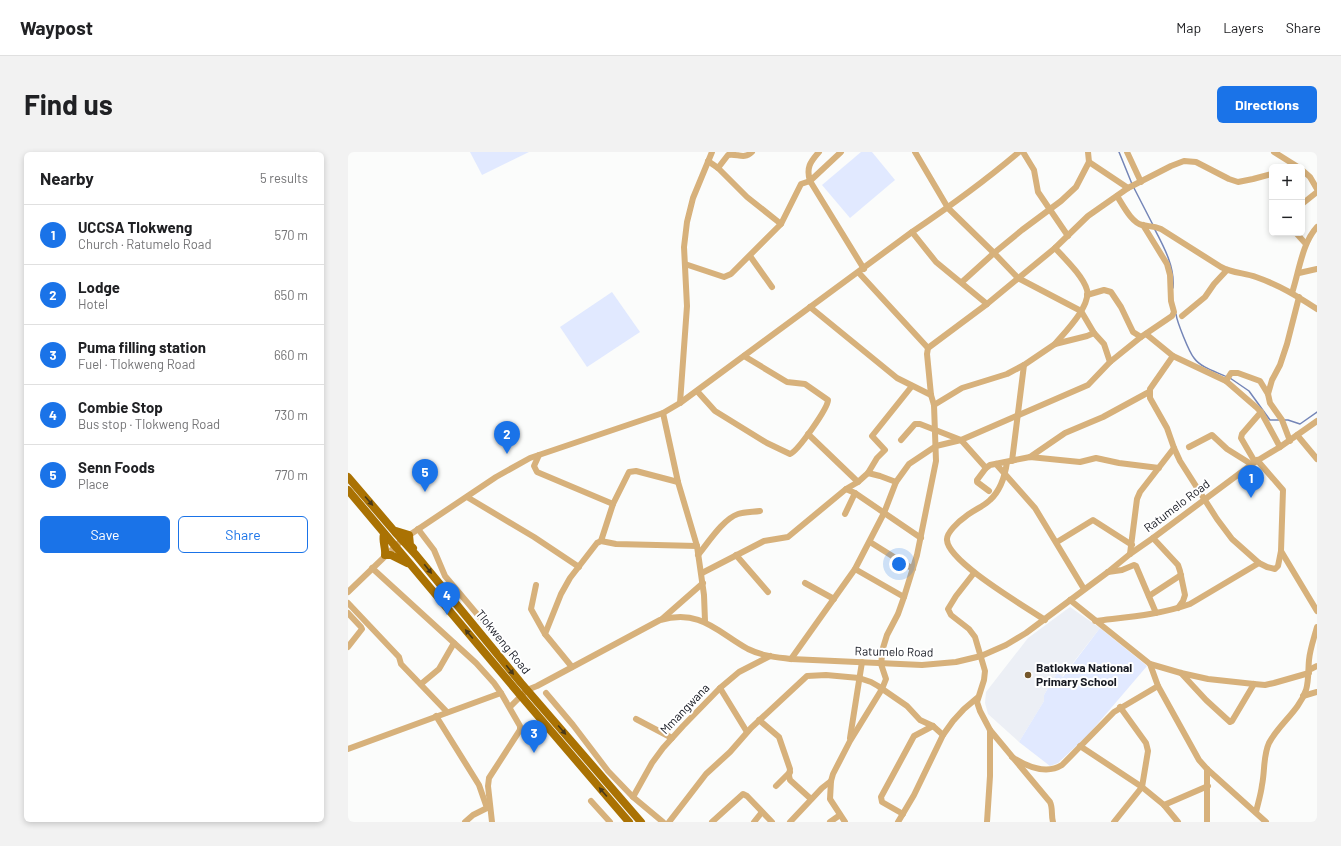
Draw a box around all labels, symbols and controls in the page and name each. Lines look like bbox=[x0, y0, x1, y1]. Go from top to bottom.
text: Waypost bbox=[20, 16, 93, 39]
text: Map bbox=[1176, 19, 1201, 36]
text: Layers bbox=[1223, 19, 1264, 36]
text: Share bbox=[1286, 19, 1321, 36]
button: Directions bbox=[1217, 86, 1317, 123]
text: Find us bbox=[24, 87, 113, 121]
map controls bbox=[1269, 164, 1305, 236]
button: + bbox=[1269, 164, 1305, 200]
text: Nearby bbox=[40, 168, 94, 188]
text: 5 results bbox=[260, 170, 308, 186]
button: − bbox=[1269, 200, 1305, 236]
text: UCCSA Tlokweng bbox=[78, 218, 192, 236]
text: 1 bbox=[51, 227, 55, 243]
text: 570 m bbox=[274, 227, 308, 243]
text: Church · Ratumelo Road bbox=[78, 236, 211, 252]
text: Lodge bbox=[78, 278, 120, 296]
text: 2 bbox=[49, 287, 57, 303]
text: 650 m bbox=[274, 287, 308, 303]
text: Hotel bbox=[78, 296, 108, 312]
text: Puma filling station bbox=[78, 338, 206, 356]
text: 3 bbox=[49, 347, 57, 363]
text: 660 m bbox=[274, 347, 308, 363]
text: Fuel · Tlokweng Road bbox=[78, 356, 195, 372]
text: Combie Stop bbox=[78, 398, 163, 416]
text: 4 bbox=[49, 407, 57, 423]
text: 730 m bbox=[274, 407, 308, 423]
text: Bus stop · Tlokweng Road bbox=[78, 416, 220, 432]
pin: 2 bbox=[494, 421, 520, 454]
text: Senn Foods bbox=[78, 458, 155, 476]
pin: 5 bbox=[412, 459, 438, 492]
pin: 1 bbox=[1238, 465, 1264, 498]
text: 5 bbox=[49, 467, 57, 483]
text: 770 m bbox=[275, 467, 308, 483]
text: Place bbox=[78, 476, 109, 492]
street label: Ratumelo Road bbox=[1141, 476, 1212, 534]
one-way arrow bbox=[364, 496, 373, 506]
button: Save bbox=[40, 516, 170, 553]
button: Share bbox=[178, 516, 308, 553]
your location bbox=[889, 554, 909, 574]
one-way arrow bbox=[423, 564, 432, 575]
pin: 4 bbox=[434, 582, 460, 615]
street label: Tlokweng Road bbox=[474, 606, 534, 676]
one-way arrow bbox=[464, 628, 473, 639]
street label: Ratumelo Road bbox=[855, 643, 933, 659]
place label: Batlokwa National Primary School bbox=[1036, 660, 1132, 688]
one-way arrow bbox=[506, 664, 515, 675]
marker: Batlokwa National Primary School bbox=[1023, 670, 1033, 680]
street label: Mmangwana bbox=[657, 680, 712, 736]
pin: 3 bbox=[521, 720, 547, 753]
one-way arrow bbox=[558, 725, 567, 735]
one-way arrow bbox=[599, 787, 608, 798]

